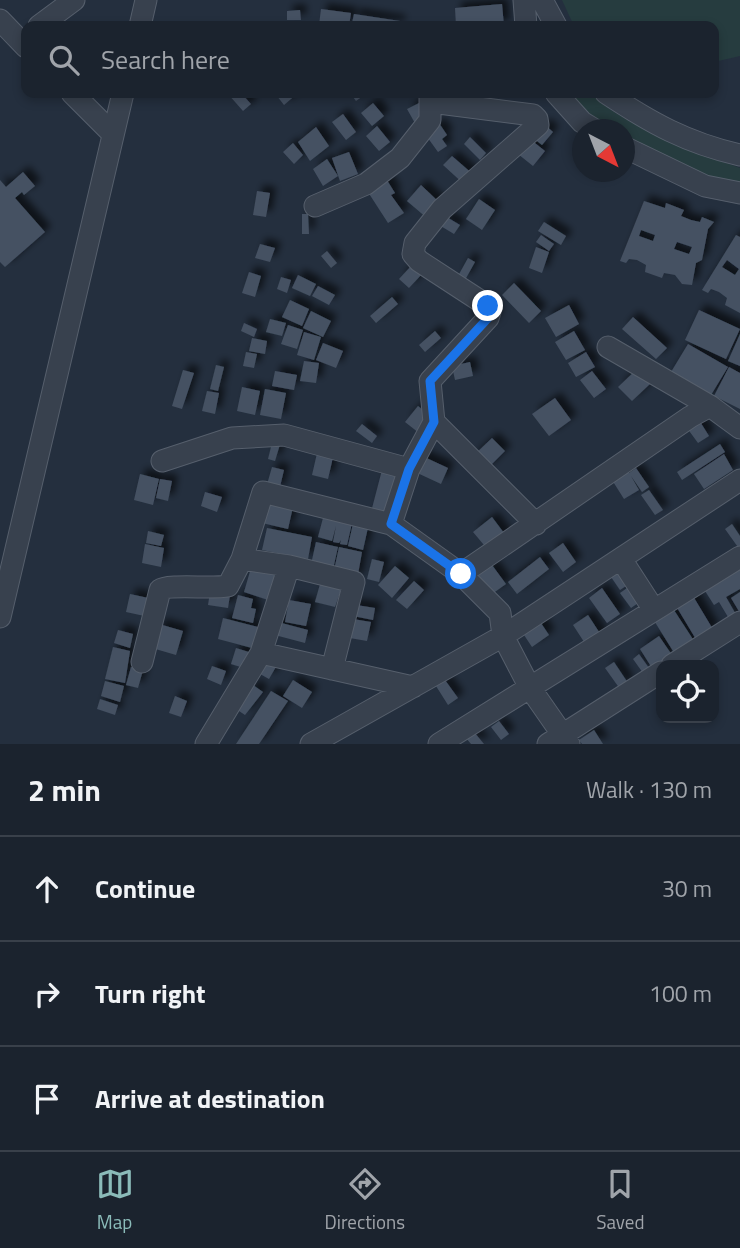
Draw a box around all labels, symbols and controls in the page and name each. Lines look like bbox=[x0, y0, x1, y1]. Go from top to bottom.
search box bbox=[21, 21, 719, 98]
text: Search here bbox=[101, 40, 230, 79]
icon: search bbox=[45, 41, 83, 79]
north arrow bbox=[572, 119, 635, 182]
route end bbox=[472, 290, 503, 321]
route start bbox=[445, 558, 476, 589]
map controls bbox=[656, 660, 719, 723]
button: locate bbox=[656, 660, 719, 723]
text: 2 min bbox=[28, 767, 101, 813]
text: Walk · 130 m bbox=[586, 772, 712, 807]
text: Continue bbox=[95, 869, 195, 908]
icon: ahead bbox=[28, 870, 66, 908]
text: 30 m bbox=[662, 871, 712, 906]
text: Turn right bbox=[95, 974, 206, 1013]
icon: right bbox=[28, 975, 66, 1013]
text: 100 m bbox=[649, 976, 712, 1011]
text: Arrive at destination bbox=[95, 1079, 325, 1118]
icon: arrive bbox=[28, 1080, 66, 1118]
tab: Map bbox=[96, 1165, 134, 1236]
tab: Directions bbox=[325, 1165, 405, 1236]
tab: Saved bbox=[596, 1165, 644, 1236]

